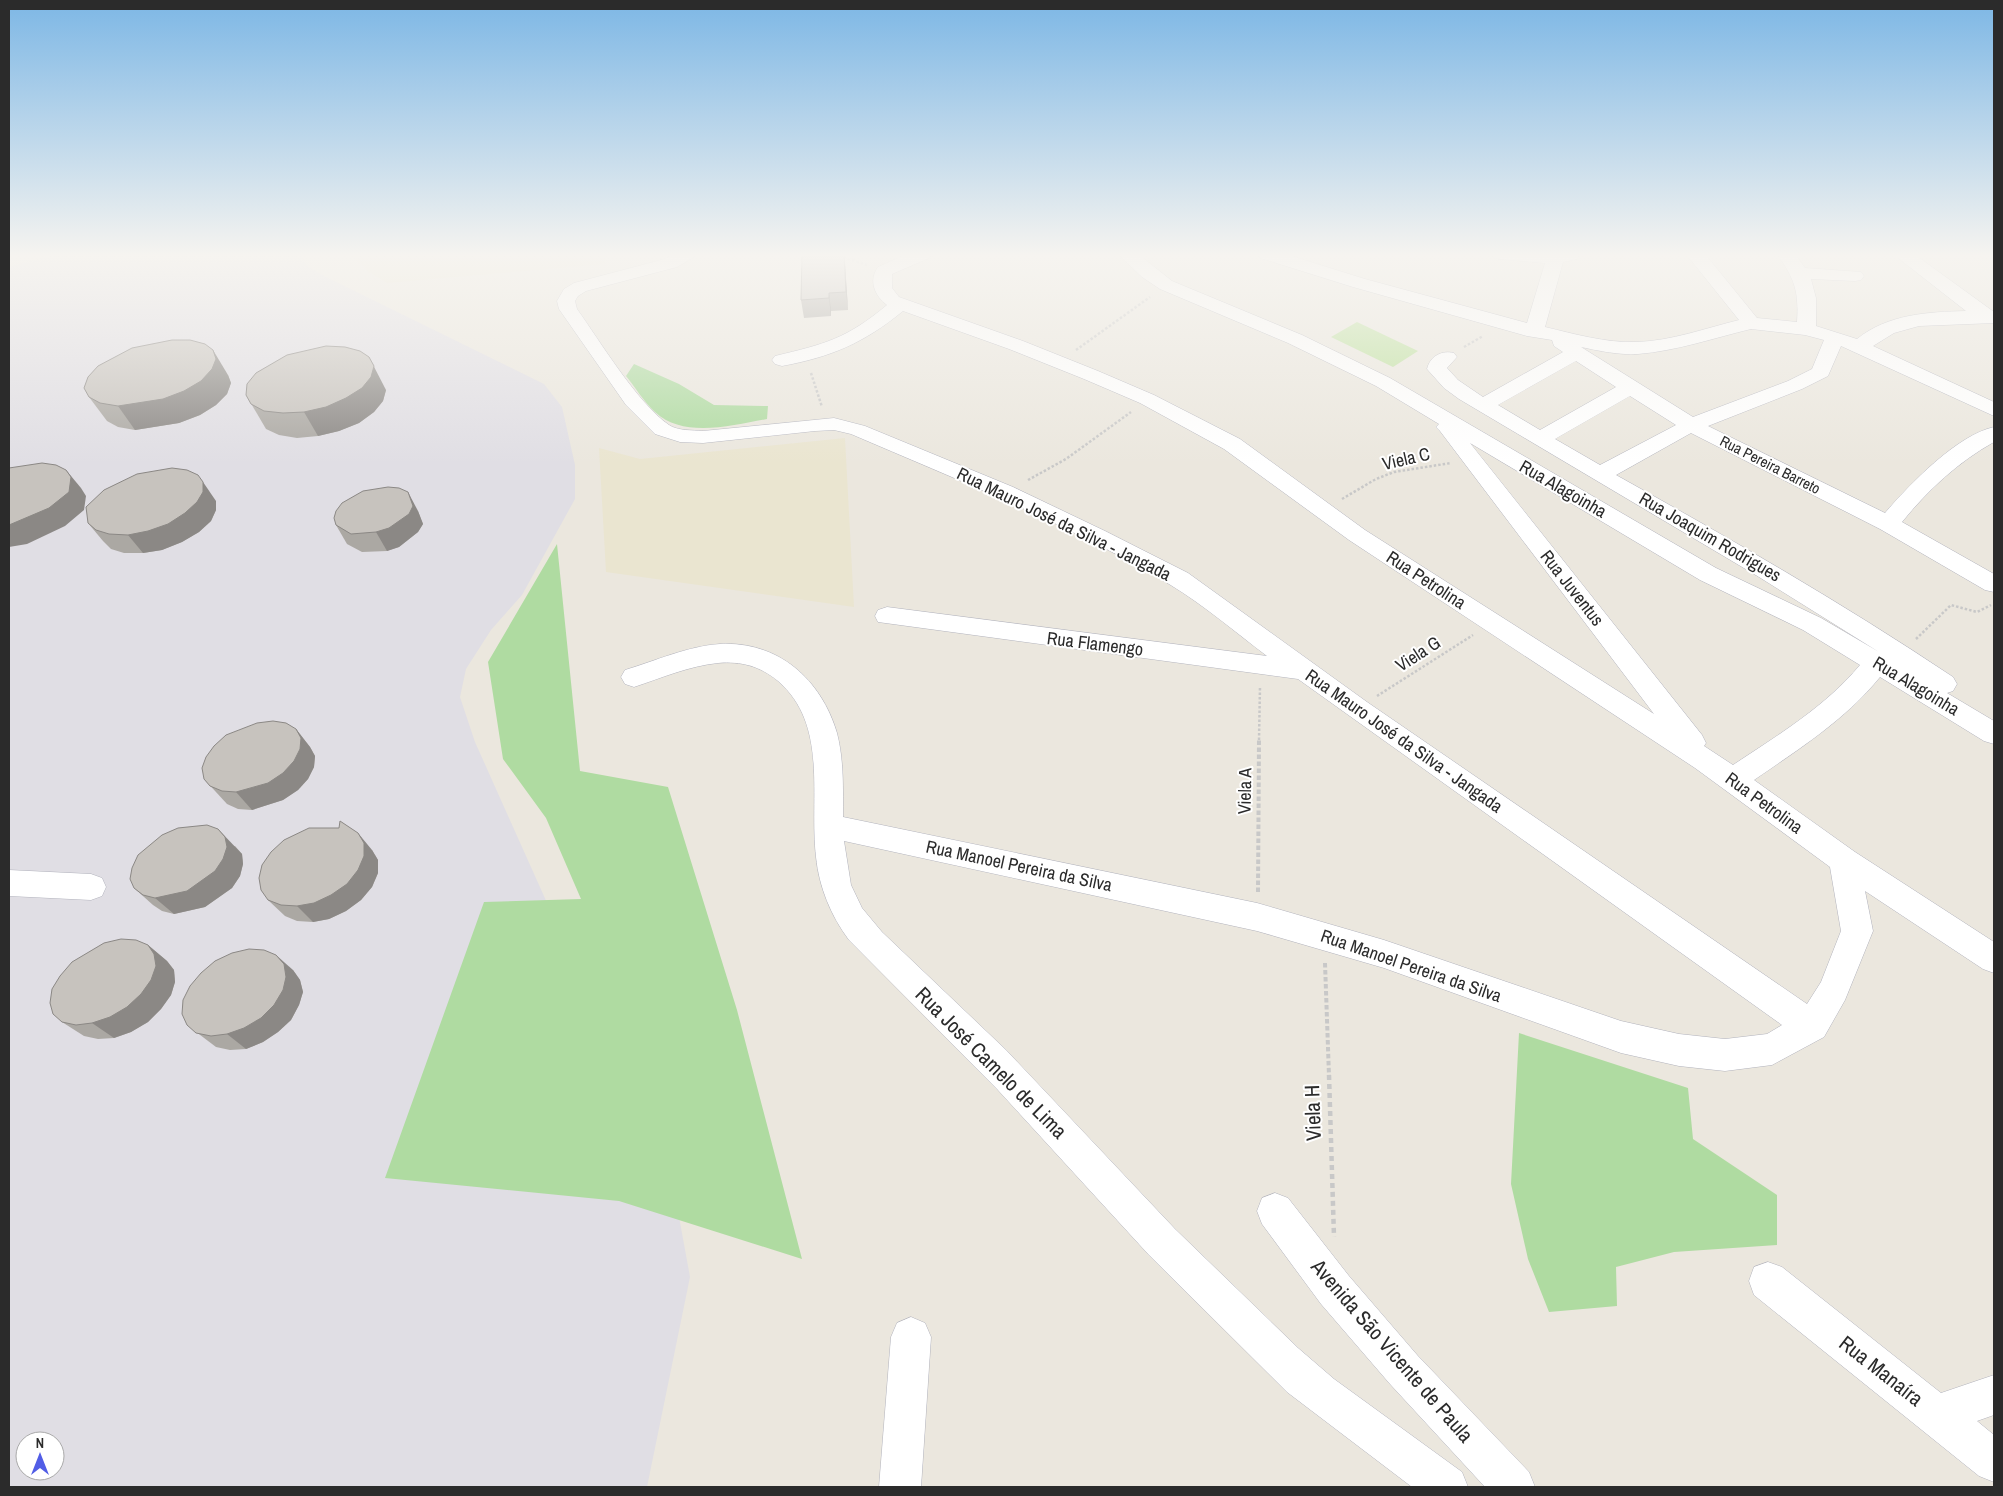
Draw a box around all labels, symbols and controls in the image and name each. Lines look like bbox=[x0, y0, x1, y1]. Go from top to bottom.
street label: Rua Pereira Barreto bbox=[1716, 430, 1824, 499]
street label: Viela C bbox=[1380, 441, 1432, 476]
street label: Rua Alagoinha bbox=[1515, 454, 1611, 524]
street label: Rua Mauro José da Silva - Jangada bbox=[953, 461, 1176, 586]
street label: Rua Joaquim Rodrigues bbox=[1635, 486, 1786, 587]
street label: Rua Juventus bbox=[1535, 544, 1610, 631]
street label: Rua Petrolina bbox=[1382, 545, 1471, 615]
street label: Rua Flamengo bbox=[1045, 625, 1145, 662]
street label: Viela G bbox=[1390, 630, 1445, 677]
street label: Rua Alagoinha bbox=[1868, 650, 1964, 721]
street label: Rua Mauro José da Silva - Jangada bbox=[1301, 663, 1508, 818]
street label: Rua Petrolina bbox=[1720, 766, 1808, 839]
street label: Viela A bbox=[1232, 767, 1257, 814]
street label: Rua Manoel Pereira da Silva bbox=[924, 834, 1114, 897]
street label: Rua Manoel Pereira da Silva bbox=[1317, 923, 1505, 1008]
street label: Rua José Camelo de Lima bbox=[909, 980, 1074, 1145]
street label: Viela H bbox=[1297, 1084, 1328, 1142]
street label: Avenida São Vicente de Paula bbox=[1304, 1252, 1480, 1449]
street label: Rua Manaíra bbox=[1833, 1329, 1930, 1413]
north arrow bbox=[15, 1431, 65, 1481]
text: N bbox=[36, 1434, 44, 1452]

